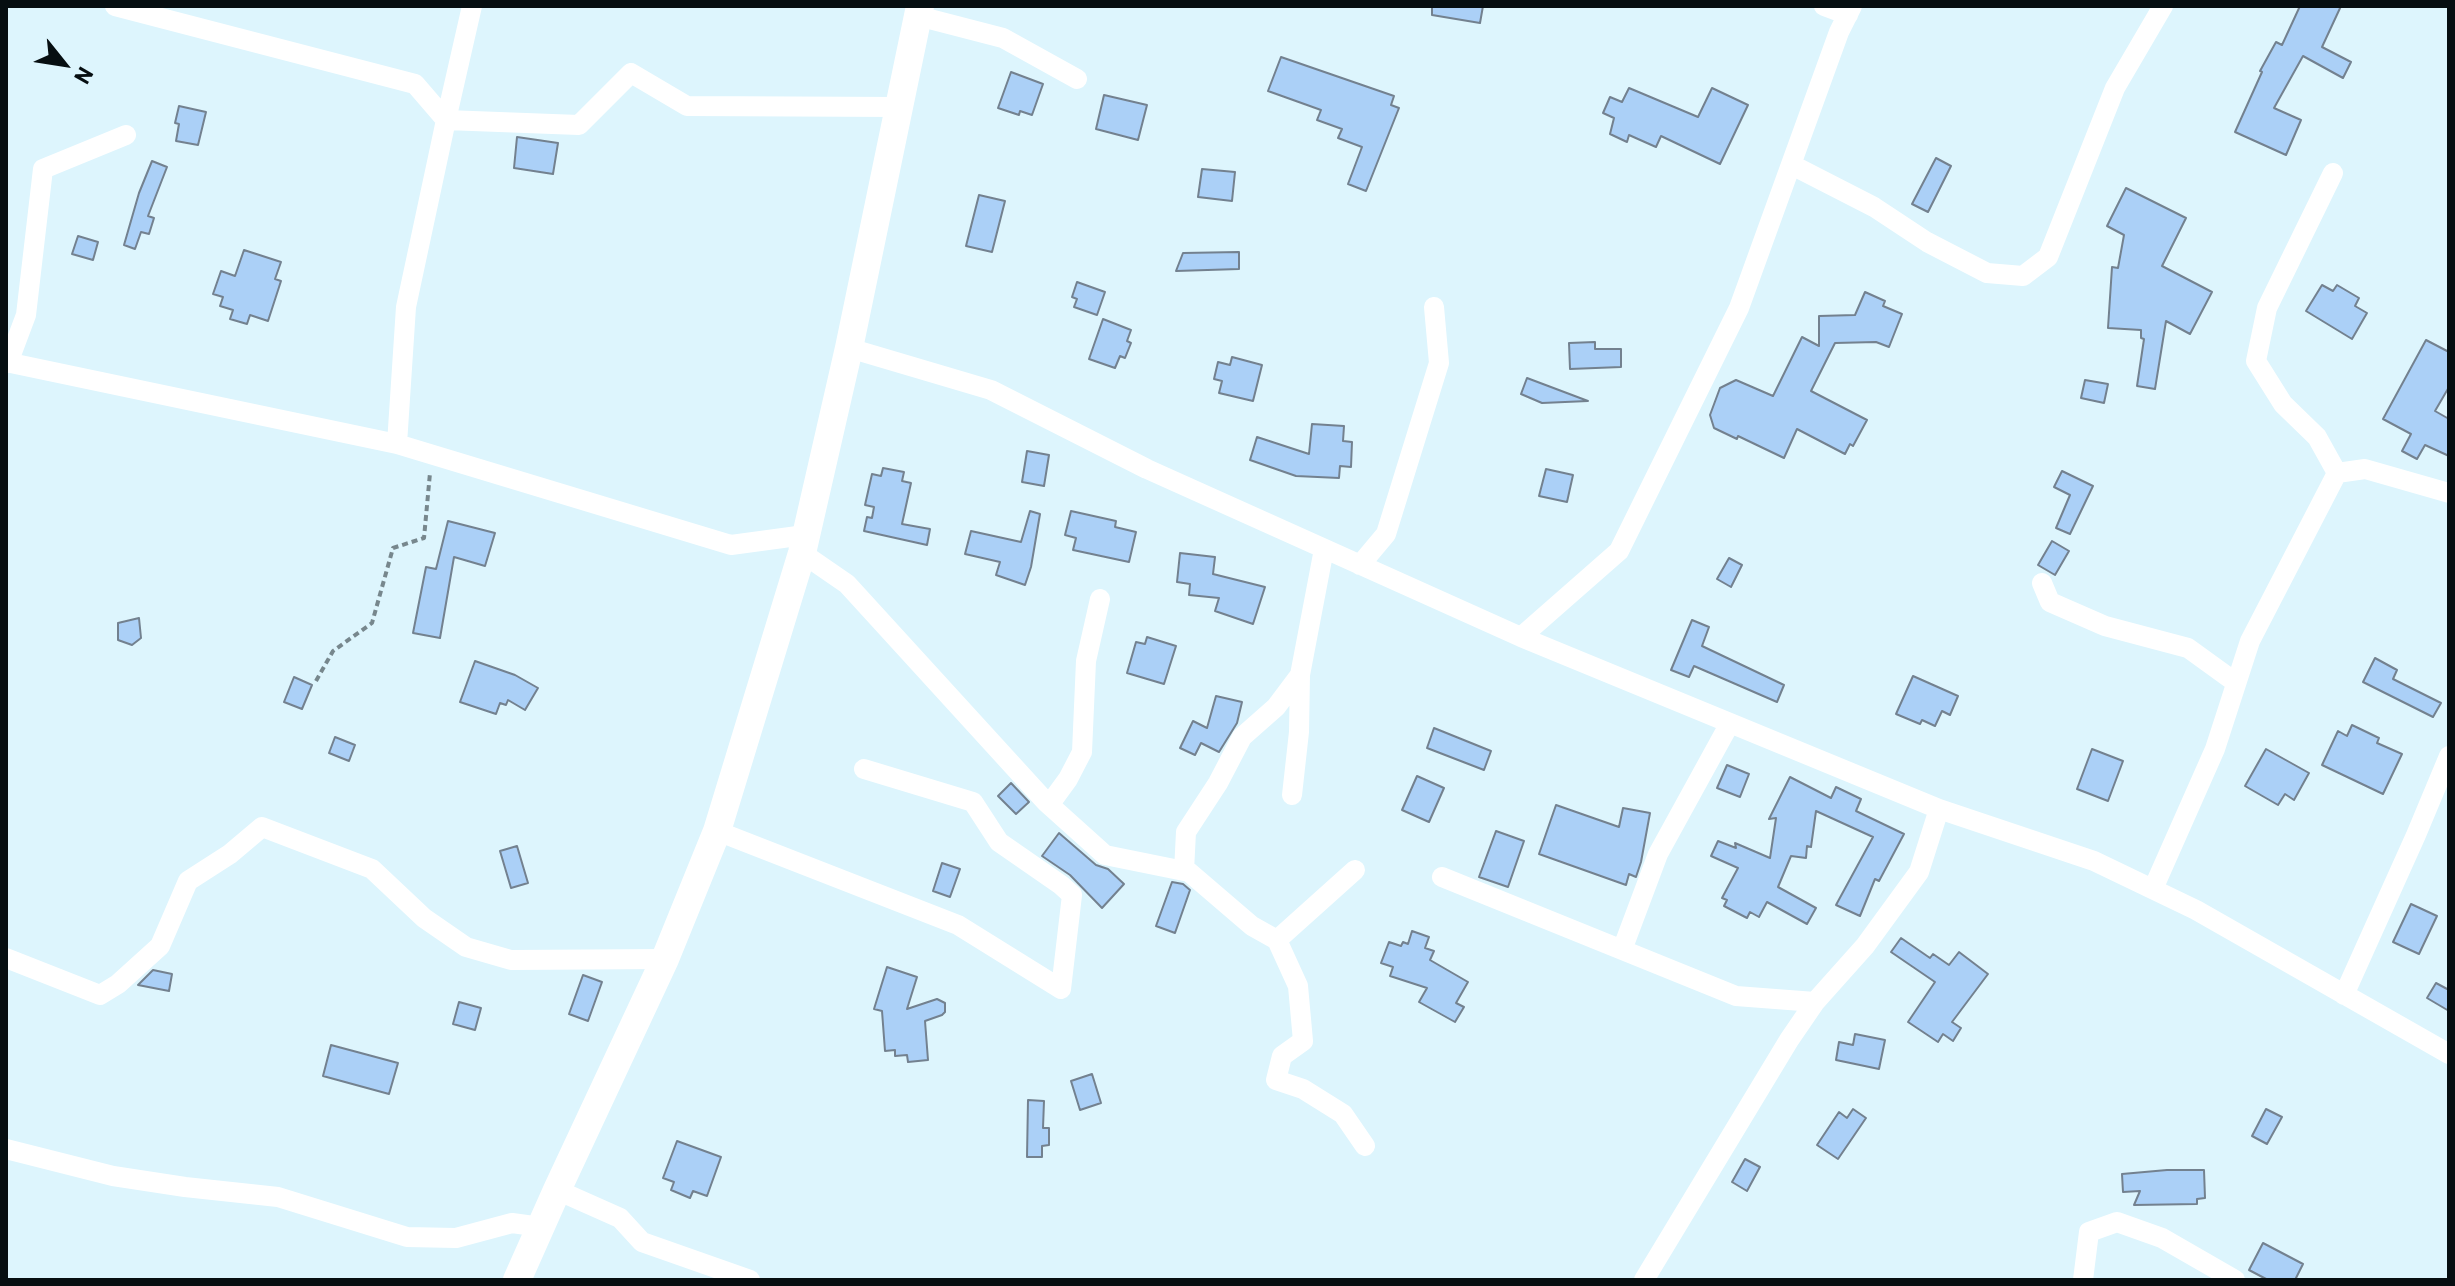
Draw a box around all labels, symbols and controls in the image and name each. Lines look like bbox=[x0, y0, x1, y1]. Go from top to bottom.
north arrow bbox=[24, 24, 104, 104]
text: N bbox=[70, 63, 100, 89]

